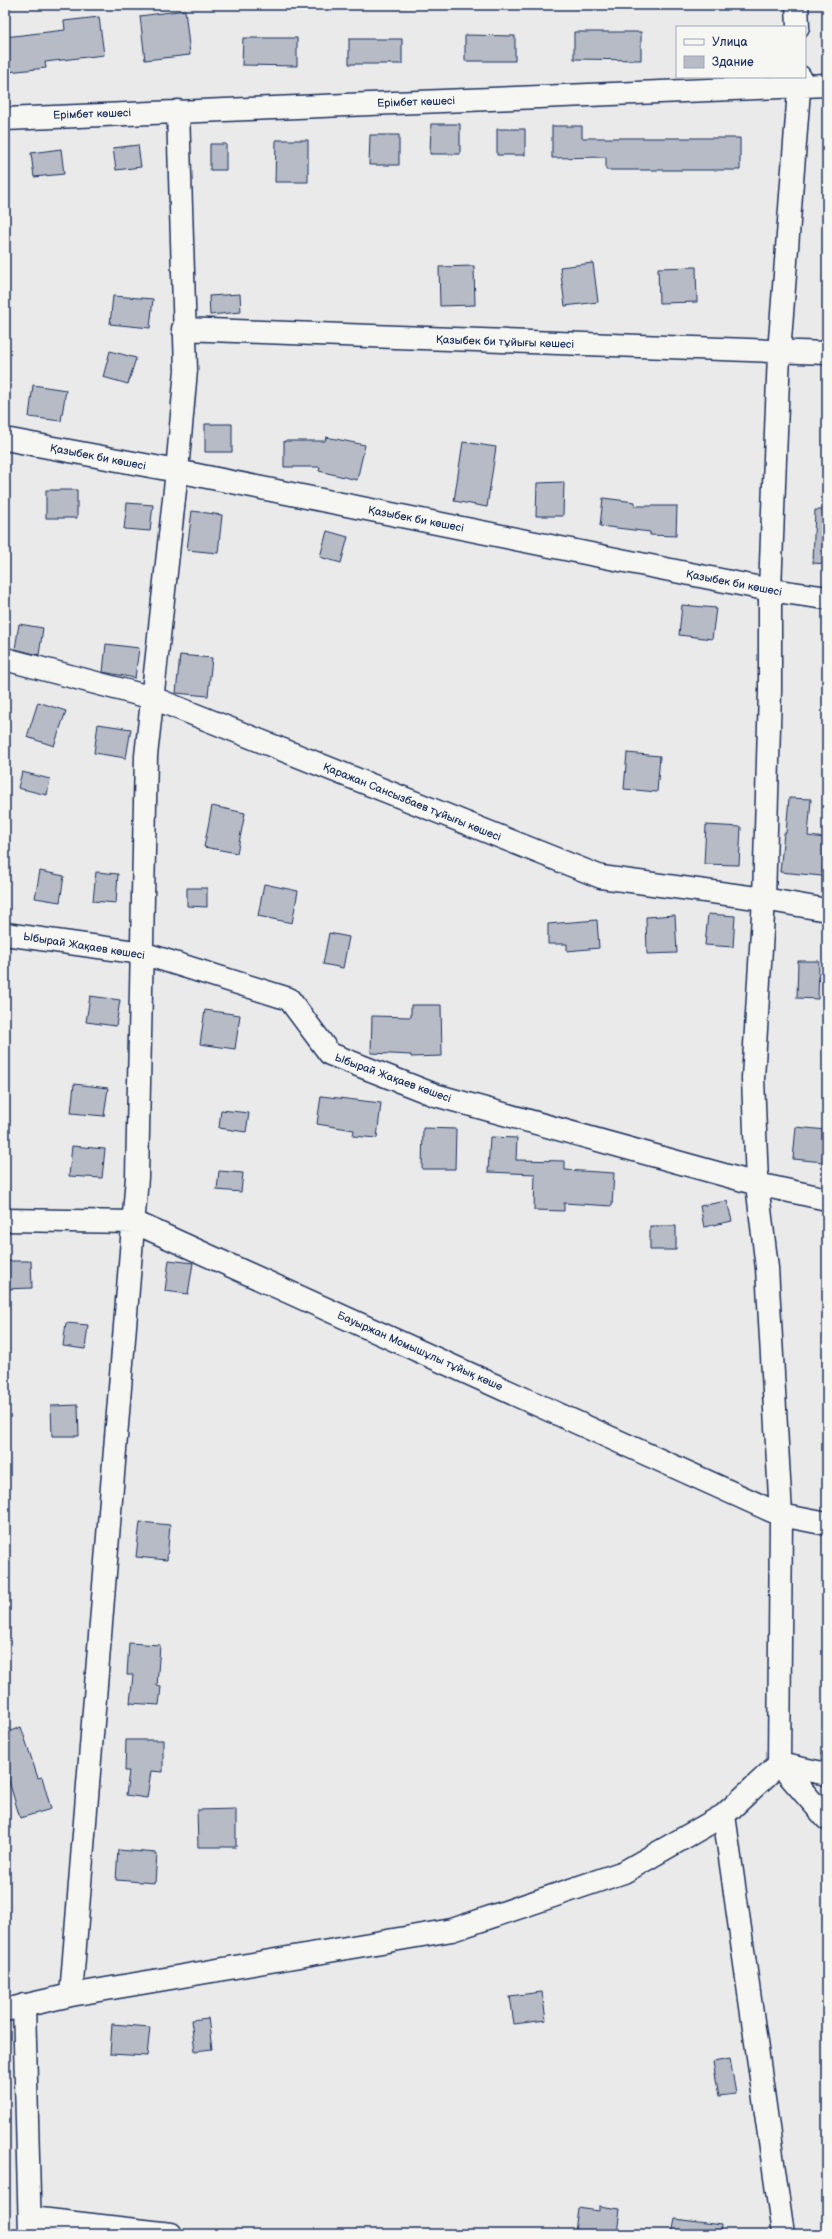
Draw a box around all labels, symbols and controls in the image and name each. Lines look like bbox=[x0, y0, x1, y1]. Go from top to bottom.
legend bbox=[676, 26, 806, 78]
text: Улица bbox=[712, 35, 748, 50]
text: Здание bbox=[712, 55, 754, 70]
street label: Ерімбет көшесі bbox=[377, 94, 455, 110]
street label: Ерімбет көшесі bbox=[53, 106, 131, 122]
street label: Қазыбек би тұйығы көшесі bbox=[436, 333, 574, 351]
street label: Қазыбек би көшесі bbox=[49, 441, 147, 473]
street label: Қазыбек би көшесі bbox=[367, 503, 465, 535]
street label: Қазыбек би көшесі bbox=[685, 567, 783, 599]
street label: Қаражан Сансызбаев тұйығы көшесі bbox=[321, 760, 503, 844]
street label: Ыбырай Жақаев көшесі bbox=[22, 930, 146, 962]
street label: Ыбырай Жақаев көшесі bbox=[333, 1051, 453, 1105]
street label: Бауыржан Момышұлы тұйық көше bbox=[335, 1309, 505, 1393]

